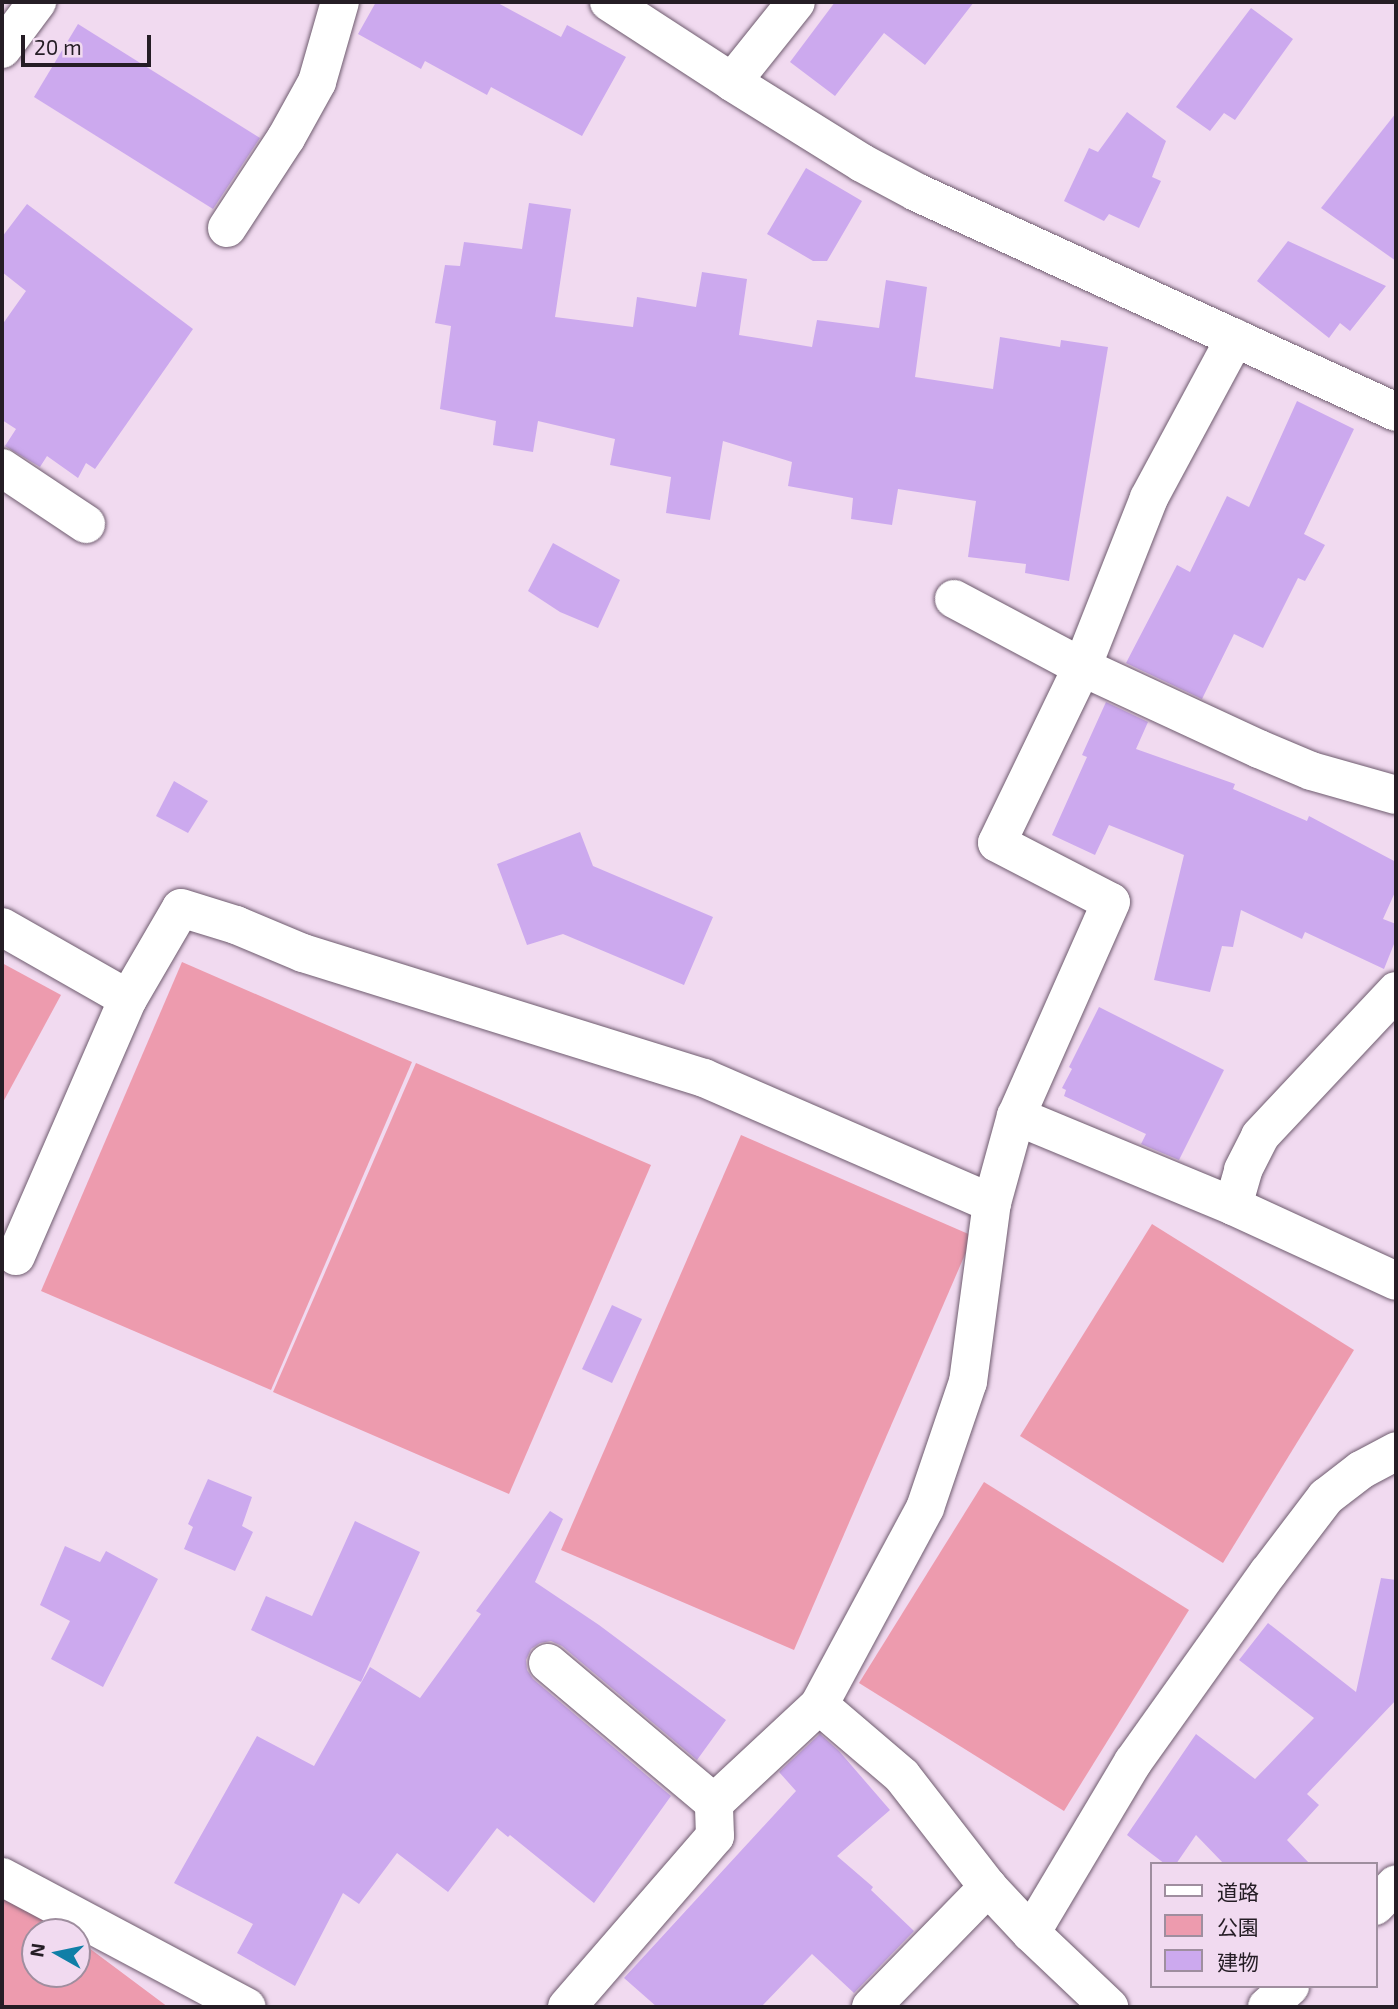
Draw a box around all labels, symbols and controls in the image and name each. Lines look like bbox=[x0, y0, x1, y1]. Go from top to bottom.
scale bar bbox=[24, 21, 154, 65]
text: 20 m bbox=[34, 34, 82, 59]
legend bbox=[1150, 1862, 1377, 1988]
text: 道路 bbox=[1217, 1879, 1259, 1904]
text: 公園 bbox=[1217, 1914, 1259, 1939]
north arrow bbox=[21, 1918, 91, 1988]
text: N bbox=[24, 1941, 49, 1959]
text: 建物 bbox=[1217, 1949, 1259, 1974]

